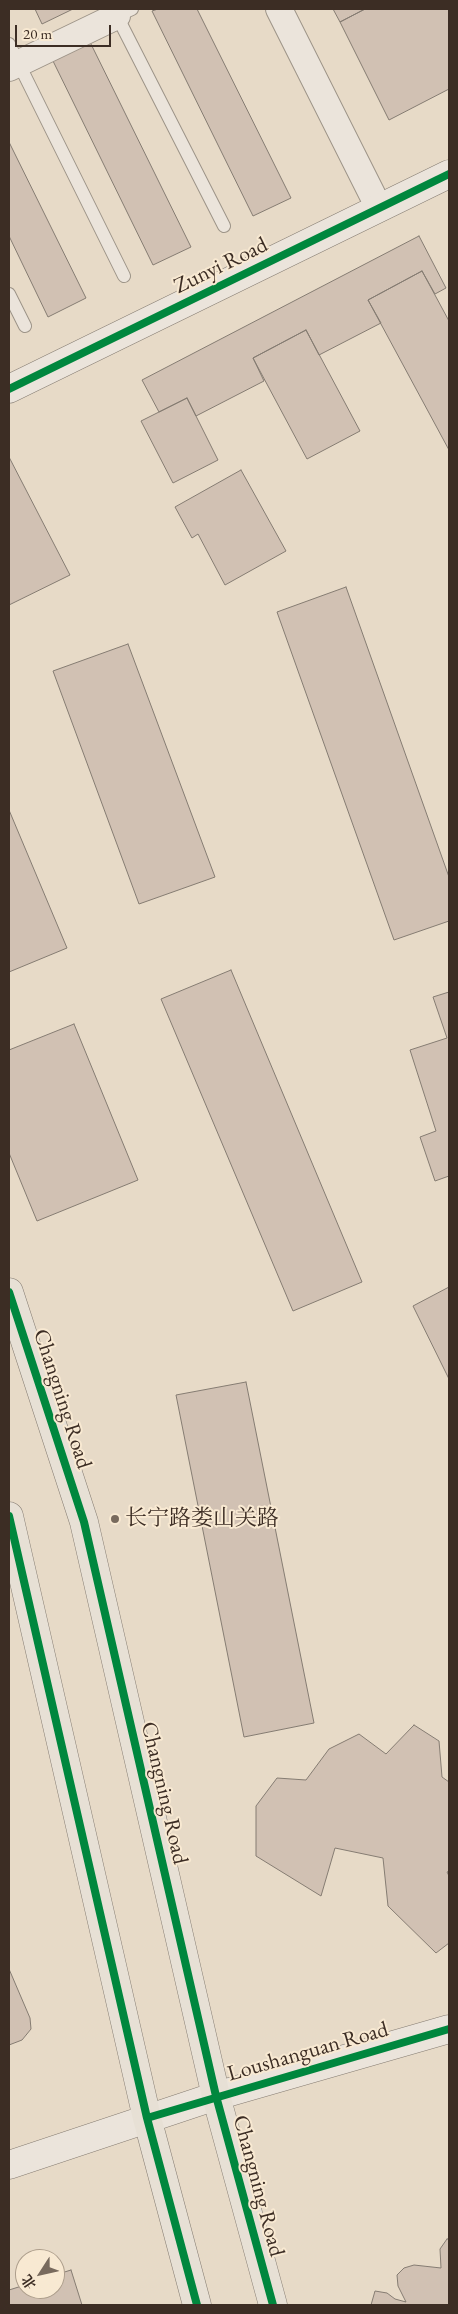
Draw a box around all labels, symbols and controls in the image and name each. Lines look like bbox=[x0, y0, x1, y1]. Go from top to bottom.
scale bar bbox=[18, 15, 114, 47]
text: 20 m bbox=[23, 24, 52, 43]
street label: Zunyi Road bbox=[170, 232, 272, 300]
street label: Changning Road bbox=[27, 1326, 97, 1472]
place label: 长宁路娄山关路 bbox=[125, 1506, 279, 1532]
marker: 长宁路娄山关路 bbox=[109, 1513, 121, 1525]
street label: Changning Road bbox=[135, 1719, 193, 1867]
street label: Loushanguan Road bbox=[224, 2016, 392, 2088]
street label: Changning Road bbox=[226, 2112, 290, 2260]
north arrow bbox=[15, 2249, 65, 2299]
text: 北 bbox=[17, 2271, 40, 2293]

